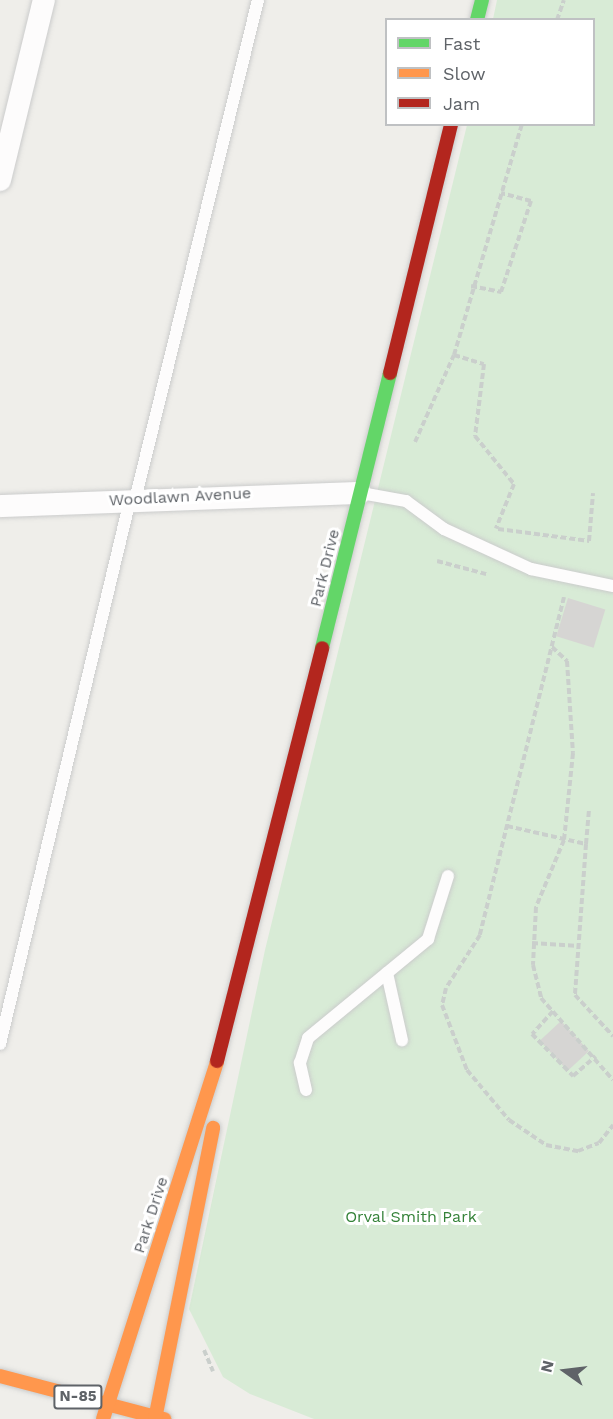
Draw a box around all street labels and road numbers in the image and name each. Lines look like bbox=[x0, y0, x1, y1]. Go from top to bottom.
street label: Woodlawn Avenue bbox=[108, 484, 252, 510]
street label: Park Drive bbox=[306, 527, 344, 609]
street label: Park Drive bbox=[130, 1174, 172, 1256]
road number: N-85 bbox=[52, 1385, 104, 1409]

